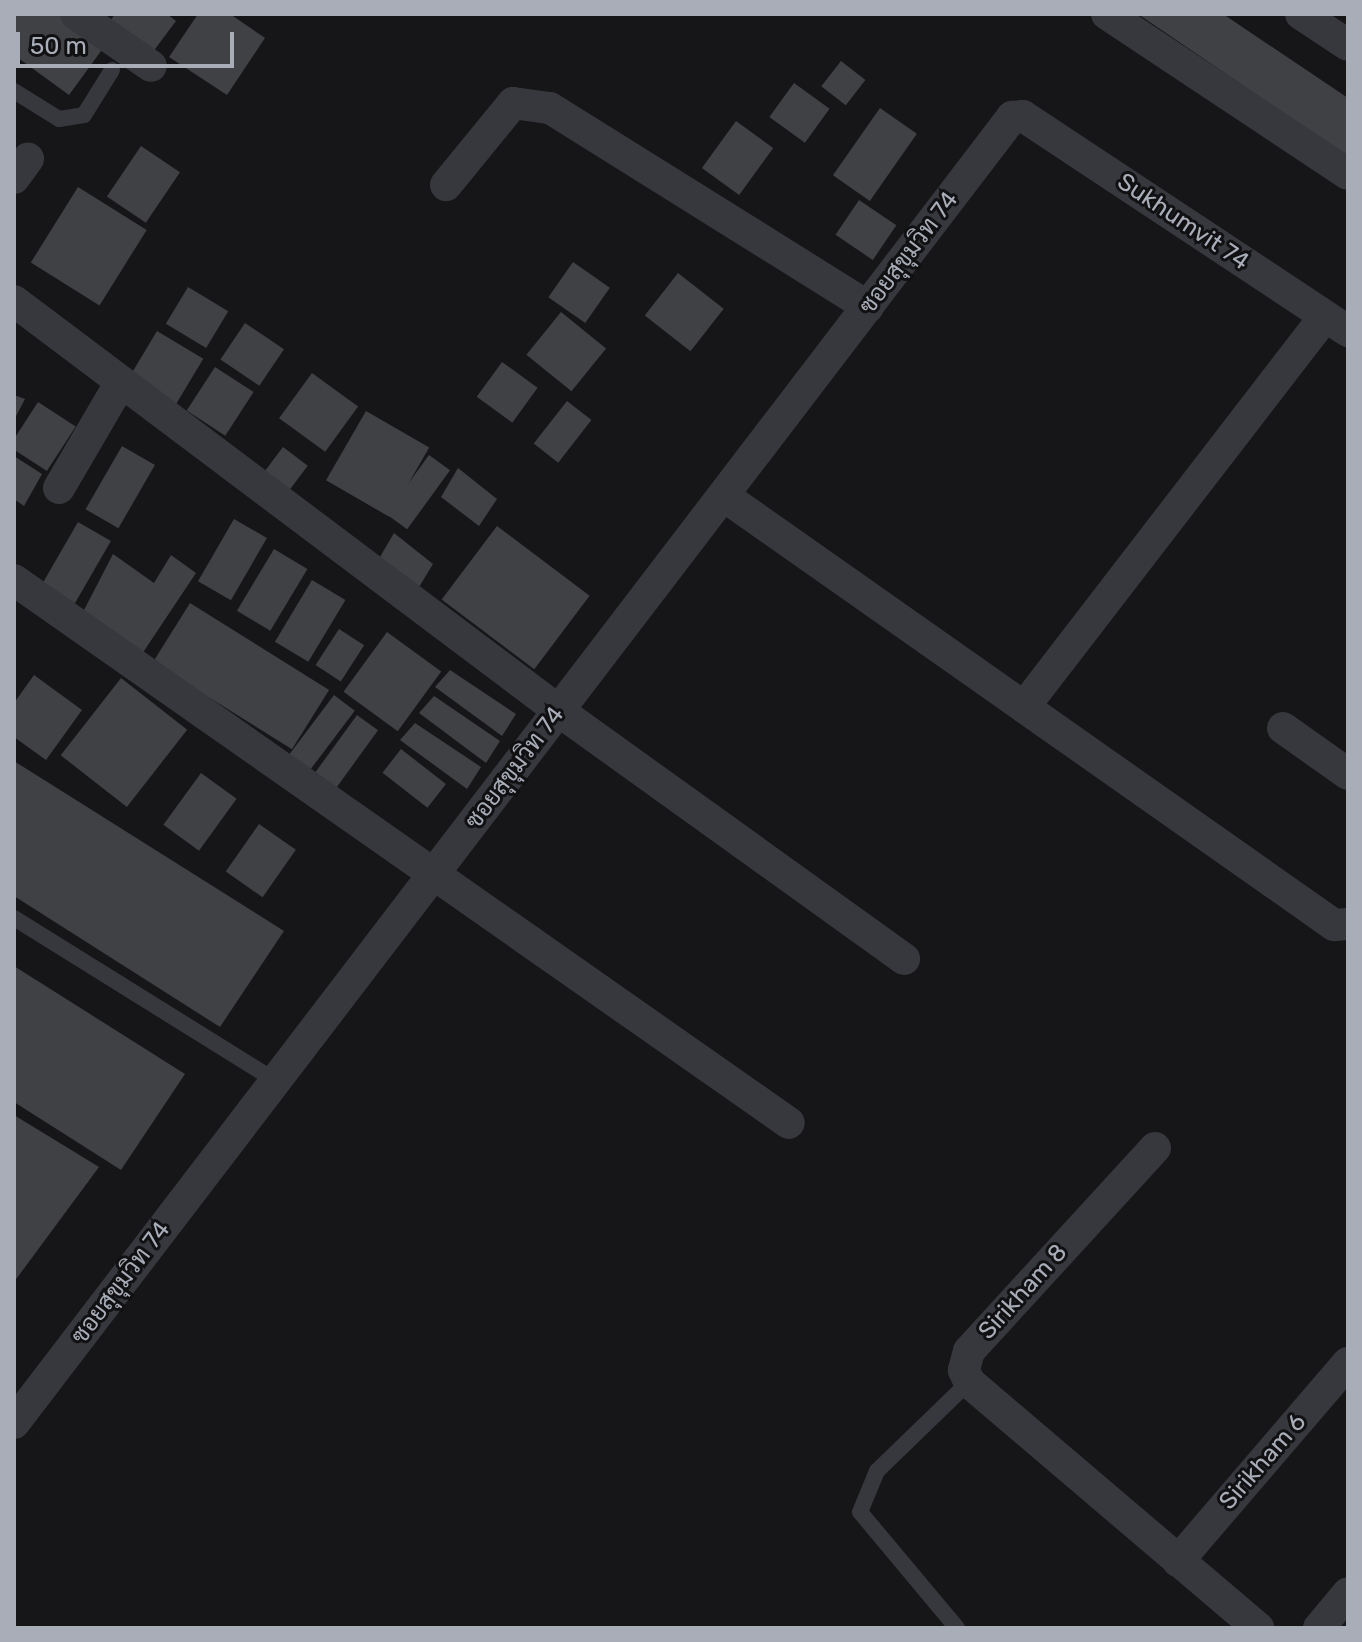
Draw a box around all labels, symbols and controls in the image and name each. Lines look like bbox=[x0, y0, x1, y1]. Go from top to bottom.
scale bar bbox=[20, 16, 238, 66]
text: 50 m bbox=[30, 32, 87, 60]
street label: Sukhumvit 74 bbox=[1112, 167, 1254, 277]
street label: ซอยสุขุมวิท 74 bbox=[854, 186, 964, 320]
street label: ซอยสุขุมวิท 74 bbox=[460, 701, 570, 835]
street label: ซอยสุขุมวิท 74 bbox=[66, 1216, 176, 1350]
street label: Sirikham 8 bbox=[973, 1238, 1073, 1346]
street label: Sirikham 6 bbox=[1214, 1408, 1312, 1516]

